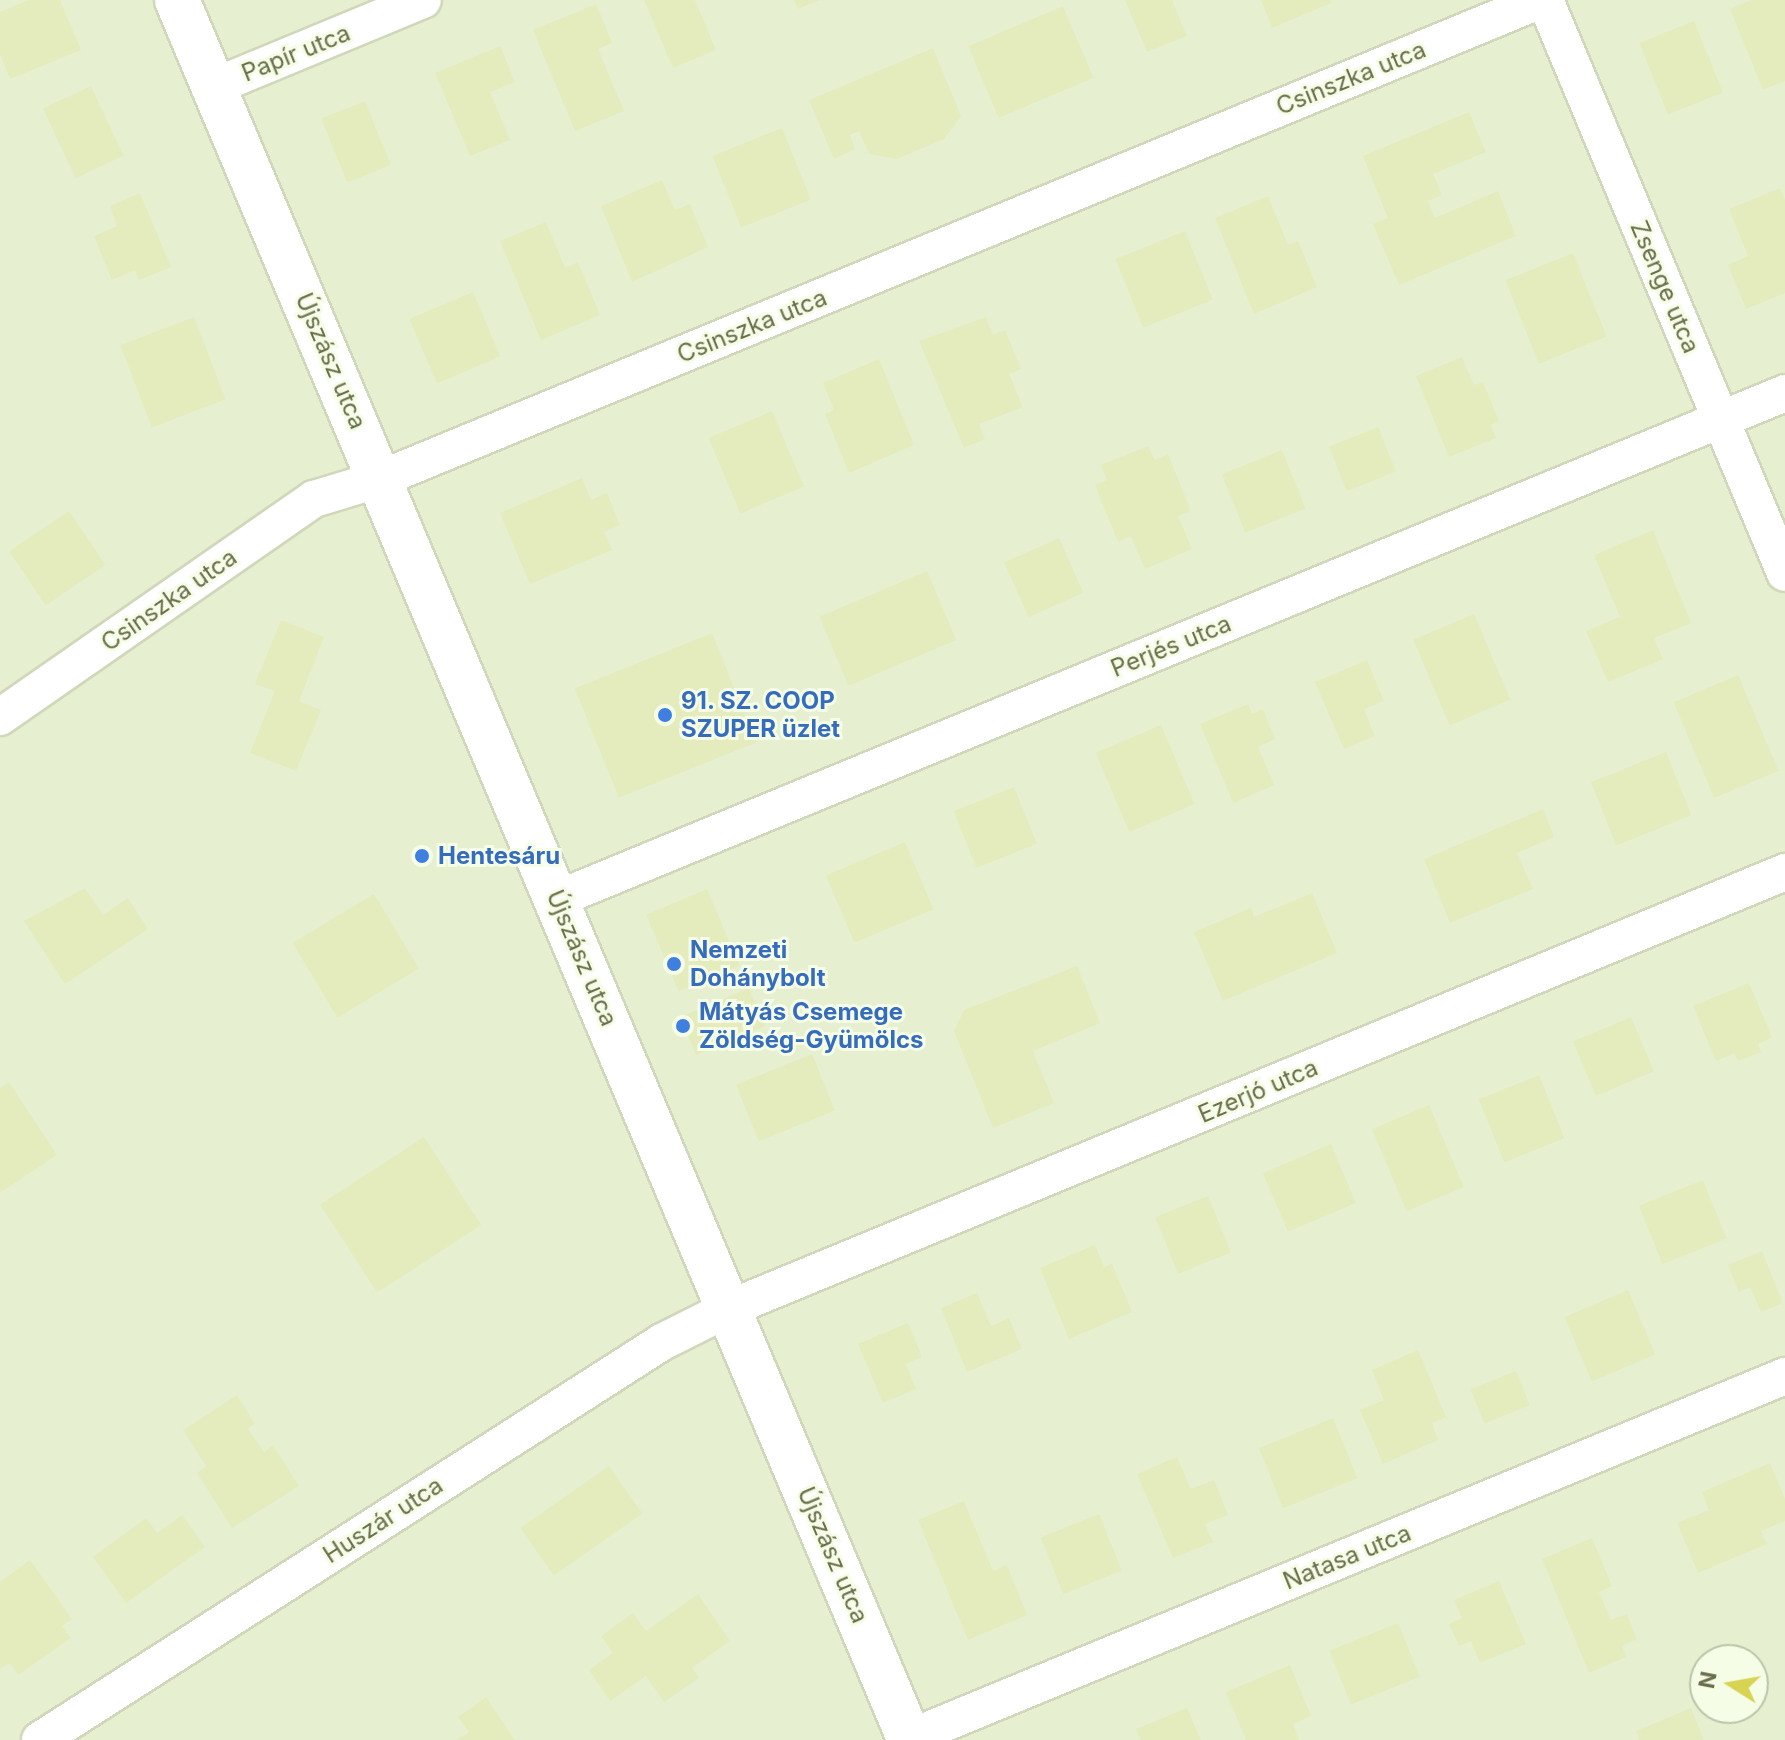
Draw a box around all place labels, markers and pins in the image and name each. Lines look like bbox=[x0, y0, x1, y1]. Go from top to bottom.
place label: 91. SZ. COOP SZUPER üzlet bbox=[681, 687, 840, 743]
marker: 91. SZ. COOP SZUPER üzlet bbox=[656, 706, 674, 724]
place label: Hentesáru bbox=[438, 842, 560, 870]
marker: Hentesáru bbox=[413, 847, 431, 865]
place label: Nemzeti Dohánybolt bbox=[690, 936, 825, 992]
marker: Nemzeti Dohánybolt bbox=[665, 955, 683, 973]
place label: Mátyás Csemege Zöldség-Gyümölcs bbox=[699, 998, 924, 1054]
marker: Mátyás Csemege Zöldség-Gyümölcs bbox=[674, 1017, 692, 1035]

